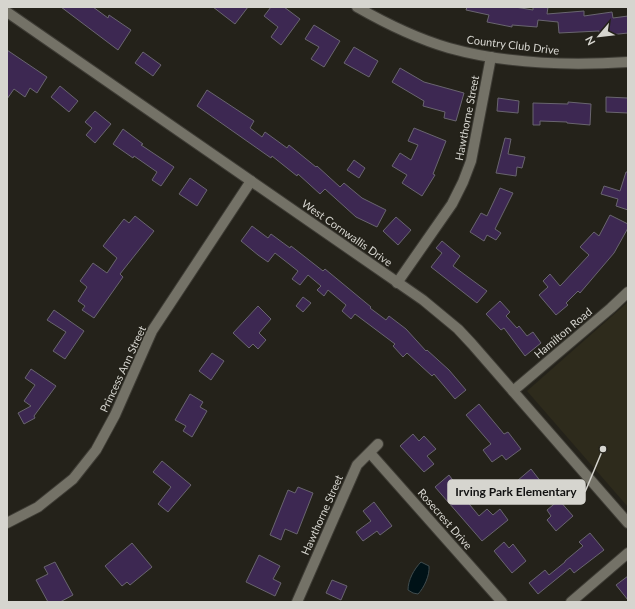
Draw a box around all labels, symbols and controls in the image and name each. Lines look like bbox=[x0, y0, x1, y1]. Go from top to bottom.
north arrow bbox=[579, 16, 619, 56]
street label: Country Club Drive bbox=[466, 32, 560, 57]
text: N bbox=[582, 34, 597, 48]
street label: Hawthorne Street bbox=[452, 74, 481, 162]
street label: West Cornwallis Drive bbox=[300, 196, 395, 269]
street label: Hamilton Road bbox=[531, 305, 594, 361]
street label: Princess Ann Street bbox=[97, 324, 148, 414]
street label: Hawthorne Street bbox=[298, 473, 345, 557]
callout: Irving Park Elementary bbox=[448, 480, 585, 504]
text: Irving Park Elementary bbox=[455, 484, 577, 499]
street label: Rosecrest Drive bbox=[416, 486, 475, 552]

